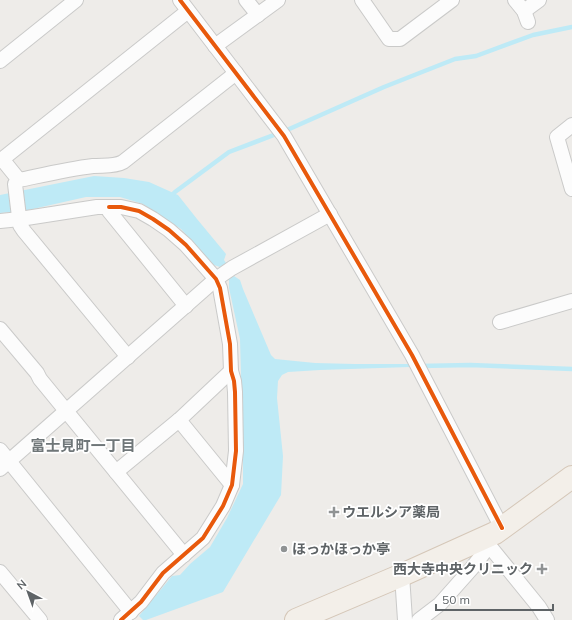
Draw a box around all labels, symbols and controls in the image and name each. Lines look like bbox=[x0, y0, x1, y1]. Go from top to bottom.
district label: 富士見町一丁目 bbox=[30, 436, 136, 455]
place label: ウエルシア薬局 bbox=[342, 503, 440, 521]
marker: ウエルシア薬局 bbox=[329, 507, 339, 517]
place label: ほっかほっか亭 bbox=[292, 540, 390, 558]
marker: ほっかほっか亭 bbox=[279, 544, 289, 554]
place label: 西大寺中央クリニック bbox=[393, 560, 533, 578]
marker: 西大寺中央クリニック bbox=[536, 563, 548, 575]
north arrow bbox=[8, 572, 48, 612]
text: N bbox=[14, 576, 29, 592]
scale bar bbox=[436, 586, 553, 612]
text: 50 m bbox=[442, 592, 470, 607]

